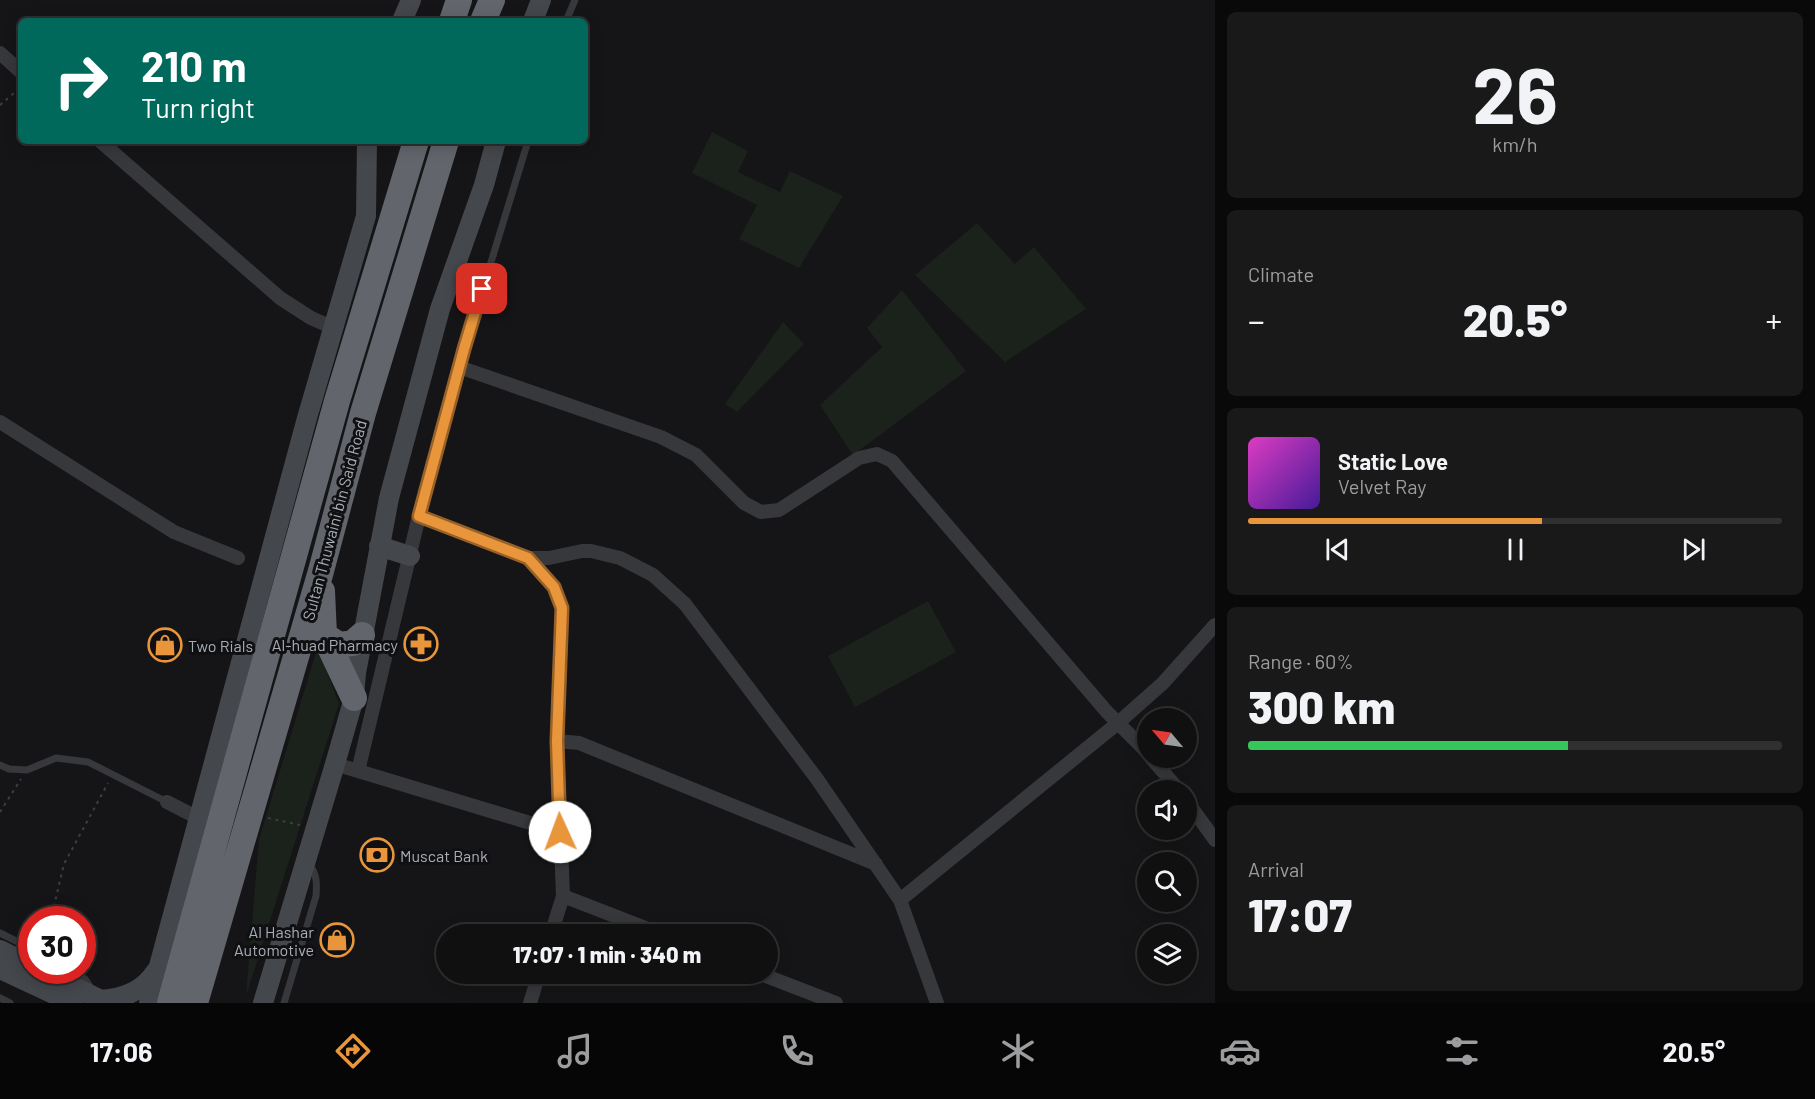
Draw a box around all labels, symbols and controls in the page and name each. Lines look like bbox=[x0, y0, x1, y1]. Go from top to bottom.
text: 210 m bbox=[141, 40, 247, 90]
icon: right bbox=[42, 42, 120, 120]
text: 26 bbox=[1472, 46, 1558, 140]
text: Turn right bbox=[141, 91, 255, 123]
text: km/h bbox=[1492, 132, 1538, 156]
text: Climate bbox=[1248, 262, 1314, 286]
pin bbox=[456, 263, 507, 314]
icon: arrive bbox=[465, 272, 498, 305]
text: 20.5° bbox=[1463, 292, 1567, 346]
text: − bbox=[1248, 300, 1265, 340]
text: + bbox=[1766, 300, 1782, 340]
street label: Sultan Thuwaini bin Said Road bbox=[298, 418, 370, 622]
text: Static Love bbox=[1338, 448, 1448, 474]
text: Velvet Ray bbox=[1338, 474, 1427, 498]
icon: previous bbox=[1321, 533, 1354, 566]
icon: pause bbox=[1499, 533, 1532, 566]
icon: next bbox=[1677, 533, 1710, 566]
pharmacy icon: Al-huad Pharmacy bbox=[403, 626, 439, 662]
shop icon: Two Rials bbox=[147, 627, 183, 663]
place label: Al-huad Pharmacy bbox=[272, 635, 399, 654]
place label: Two Rials bbox=[188, 636, 253, 655]
text: Range · 60% bbox=[1248, 649, 1353, 673]
text: 300 km bbox=[1248, 679, 1395, 733]
north arrow bbox=[1137, 708, 1197, 768]
map controls bbox=[1137, 708, 1197, 984]
button: sound bbox=[1137, 780, 1197, 840]
position arrow bbox=[528, 800, 592, 864]
bank icon: Muscat Bank bbox=[359, 837, 395, 873]
place label: Muscat Bank bbox=[400, 846, 488, 865]
button: search bbox=[1137, 852, 1197, 912]
text: Arrival bbox=[1248, 857, 1304, 881]
text: 17:07 bbox=[1248, 887, 1352, 941]
speed limit sign: 30 bbox=[18, 906, 96, 984]
place label: Al Hashar Automotive bbox=[234, 922, 314, 959]
shop icon: Al Hashar Automotive bbox=[319, 922, 355, 958]
button: layers bbox=[1137, 924, 1197, 984]
text: 17:07 · 1 min · 340 m bbox=[513, 941, 701, 967]
icon: directions bbox=[332, 1030, 374, 1072]
icon: music bbox=[554, 1030, 596, 1072]
icon: phone bbox=[776, 1030, 818, 1072]
icon: climate bbox=[997, 1030, 1039, 1072]
icon: car bbox=[1219, 1030, 1261, 1072]
icon: filters bbox=[1441, 1030, 1483, 1072]
text: 17:06 bbox=[90, 1035, 153, 1067]
text: 20.5° bbox=[1663, 1035, 1725, 1067]

